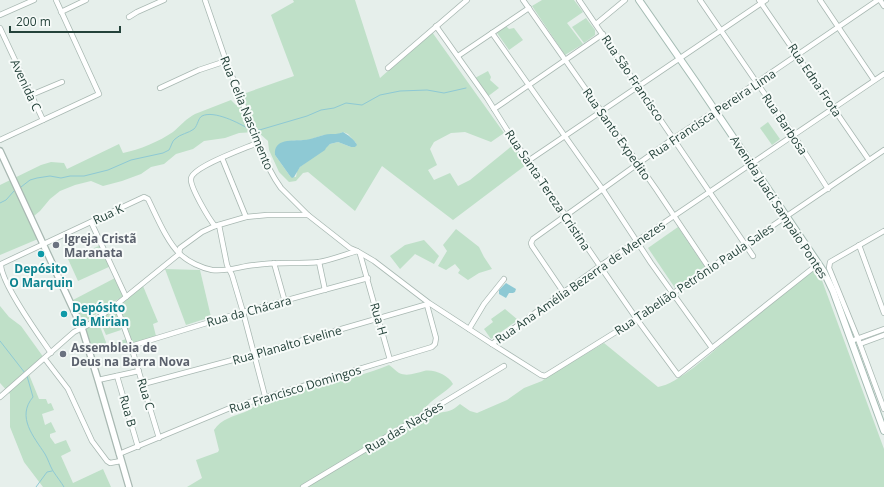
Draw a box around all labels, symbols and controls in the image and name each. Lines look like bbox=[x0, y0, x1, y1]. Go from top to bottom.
scale bar bbox=[10, 8, 120, 34]
text: 200 m bbox=[16, 13, 51, 30]
street label: Rua São Francisco bbox=[598, 31, 668, 125]
street label: Rua Edna Frota bbox=[784, 40, 846, 120]
street label: Rua Celia Nascimento bbox=[216, 53, 278, 173]
street label: Avenida C bbox=[7, 56, 46, 114]
street label: Rua Francisca Pereira Lima bbox=[645, 65, 779, 163]
street label: Rua Santo Expedito bbox=[579, 85, 655, 183]
street label: Rua Barbosa bbox=[758, 90, 812, 158]
street label: Rua Santa Tereza Cristina bbox=[501, 126, 595, 254]
street label: Avenida Juaci Sampaio Pontes bbox=[726, 132, 832, 282]
street label: Rua K bbox=[90, 199, 127, 228]
street label: Rua Ana Amélia Bezerra de Menezes bbox=[492, 216, 669, 347]
street label: Rua Tabelião Petrônio Paula Sales bbox=[611, 219, 777, 339]
place label: Igreja Cristã Maranata bbox=[64, 230, 137, 261]
marker: Igreja Cristã Maranata bbox=[51, 240, 61, 250]
marker: Depósito O Marquin bbox=[36, 249, 46, 259]
place label: Depósito O Marquin bbox=[9, 260, 73, 291]
street label: Rua da Chácara bbox=[205, 291, 293, 331]
place label: Depósito da Mirian bbox=[72, 299, 129, 330]
street label: Rua H bbox=[366, 301, 392, 337]
marker: Depósito da Mirian bbox=[59, 309, 69, 319]
street label: Rua Planalto Eveline bbox=[230, 321, 344, 369]
place label: Assembleia de Deus na Barra Nova bbox=[71, 339, 190, 370]
marker: Assembleia de Deus na Barra Nova bbox=[58, 349, 68, 359]
street label: Rua Francisco Domingos bbox=[227, 361, 363, 417]
street label: Rua C bbox=[133, 376, 159, 412]
street label: Rua B bbox=[115, 393, 141, 429]
street label: Rua das Nações bbox=[362, 397, 447, 457]

